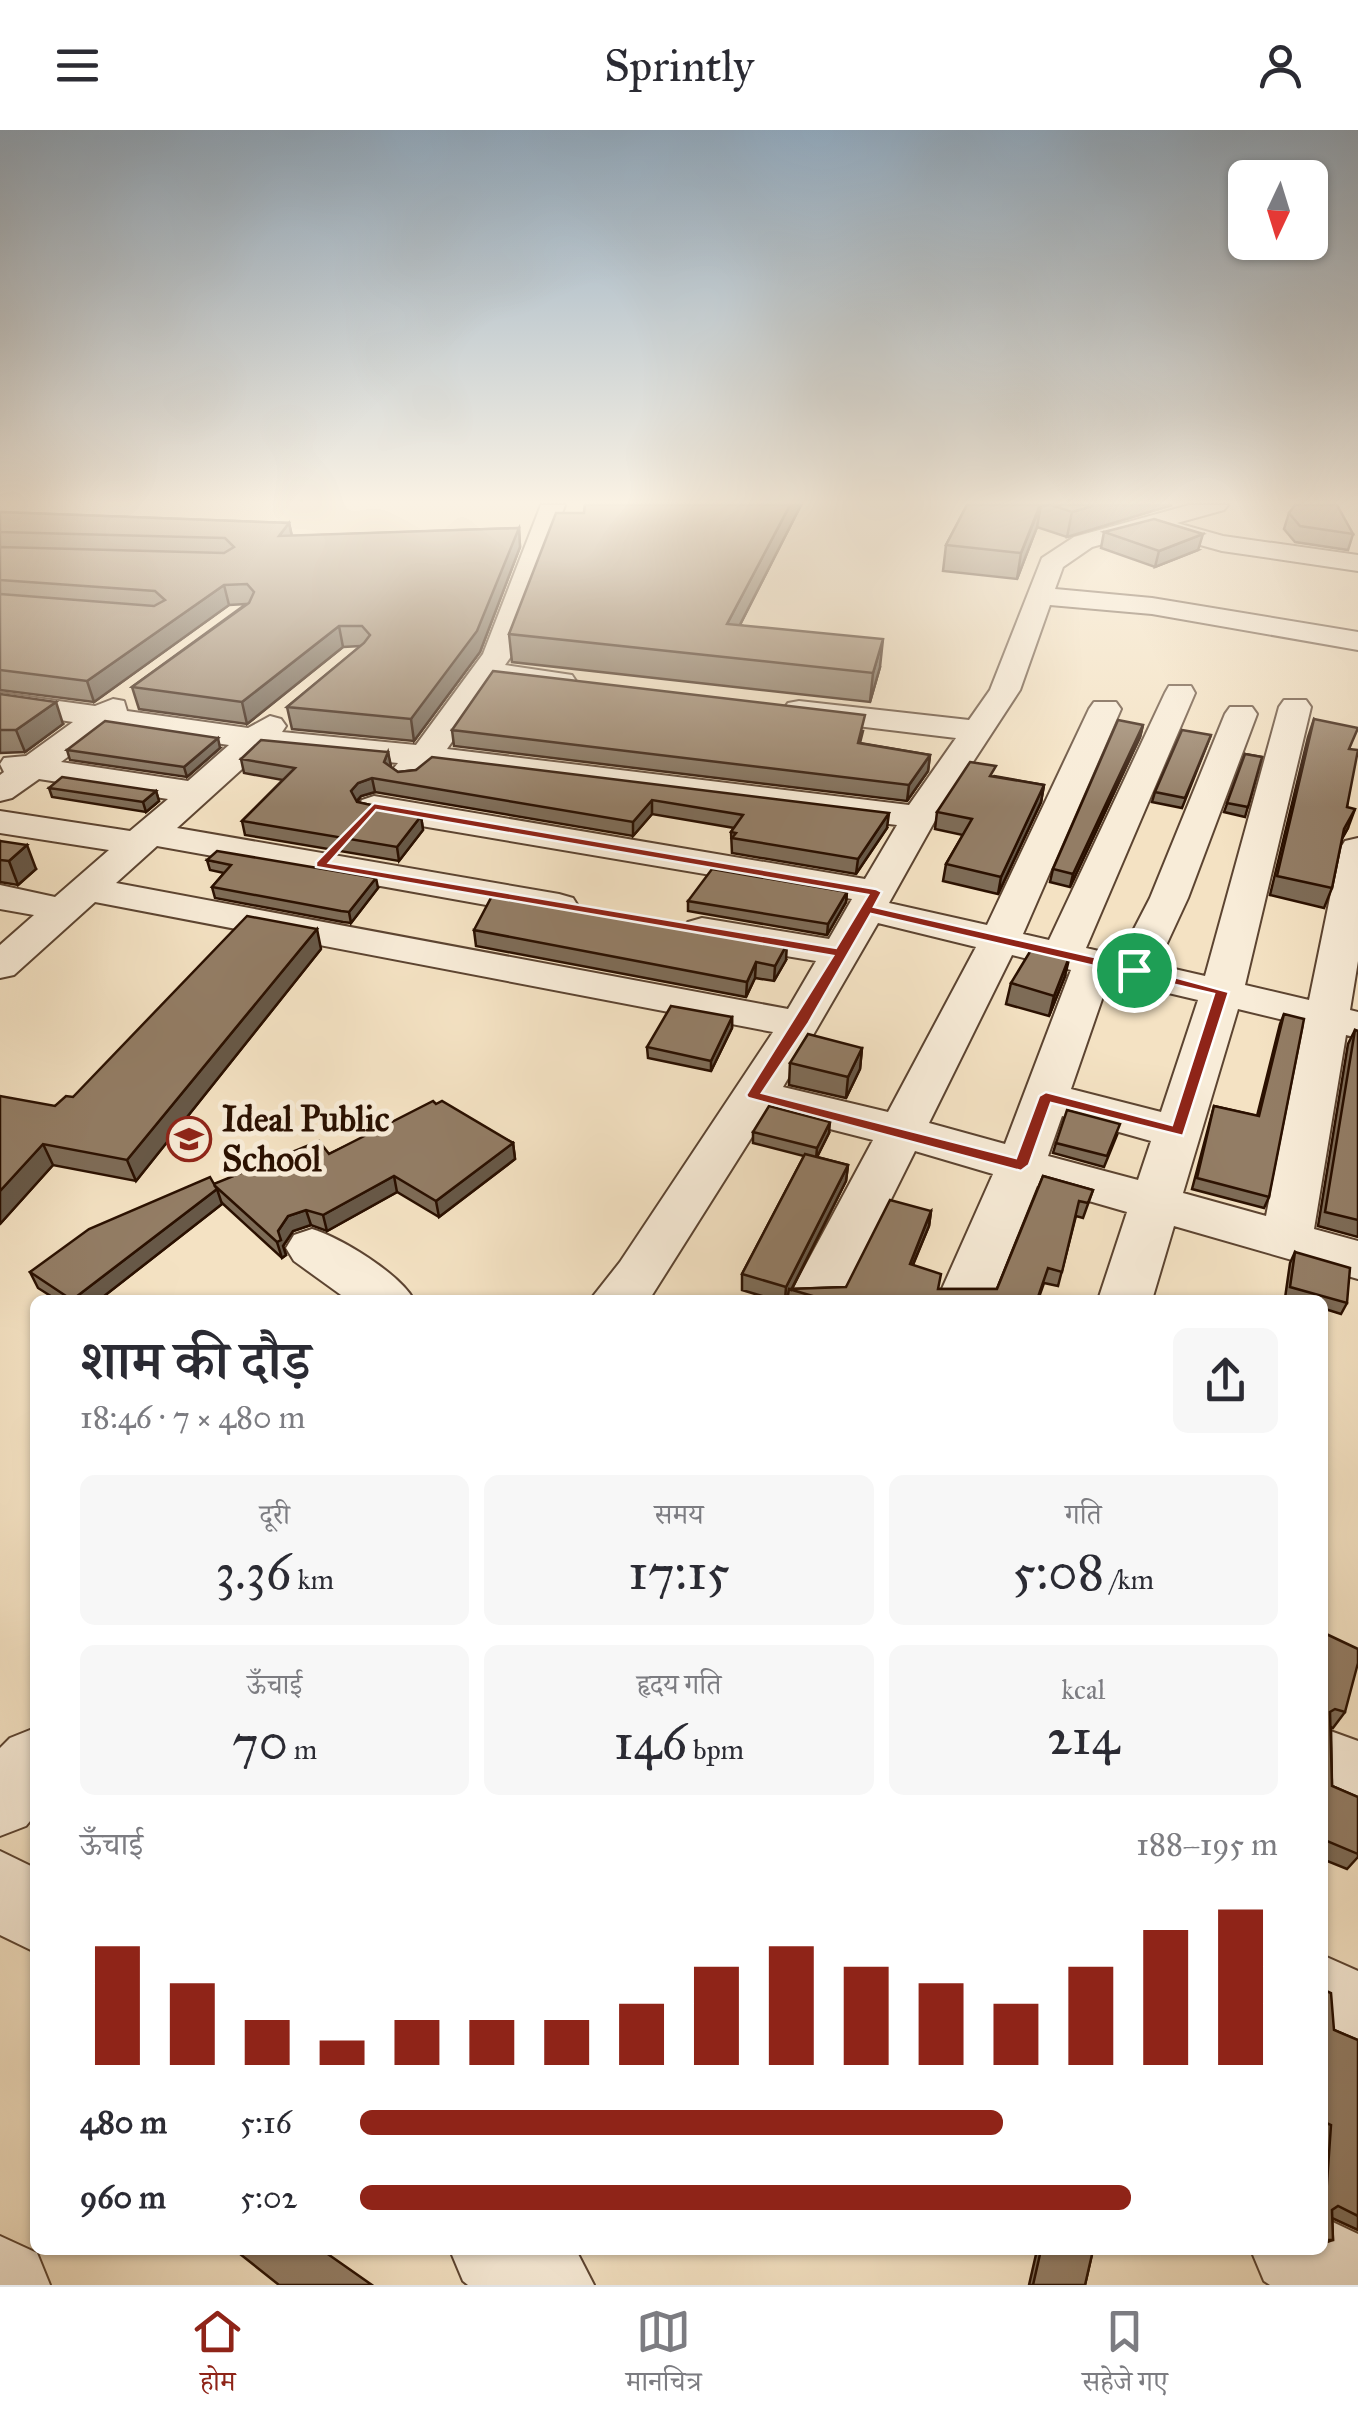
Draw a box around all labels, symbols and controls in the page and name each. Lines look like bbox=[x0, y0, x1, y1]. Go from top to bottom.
icon: menu bbox=[50, 38, 105, 93]
text: Sprintly bbox=[604, 38, 754, 93]
icon: person bbox=[1253, 38, 1308, 93]
north arrow bbox=[1228, 160, 1328, 260]
map controls bbox=[1228, 160, 1328, 260]
pin bbox=[1092, 928, 1177, 1013]
icon: arrive bbox=[1107, 943, 1162, 998]
place label: Ideal Public School bbox=[222, 1098, 390, 1181]
school or university icon: Ideal Public School bbox=[166, 1116, 212, 1162]
text: शाम की दौड़ bbox=[80, 1327, 311, 1394]
button: share bbox=[1173, 1328, 1278, 1433]
text: 18:46 · 7 × 480 m bbox=[80, 1398, 305, 1437]
text: दूरी bbox=[259, 1497, 290, 1532]
text: समय bbox=[654, 1497, 704, 1532]
text: गति bbox=[1065, 1497, 1102, 1532]
text: 3.36 bbox=[215, 1542, 291, 1603]
text: 17:15 bbox=[628, 1542, 730, 1603]
text: 5:08 bbox=[1013, 1542, 1104, 1603]
text: km bbox=[291, 1562, 334, 1597]
text: /km bbox=[1104, 1562, 1154, 1597]
text: ऊँचाई bbox=[247, 1667, 302, 1702]
text: हृदय गति bbox=[637, 1667, 721, 1702]
text: kcal bbox=[1061, 1672, 1105, 1707]
text: 214 bbox=[1047, 1707, 1119, 1768]
text: 70 bbox=[232, 1712, 288, 1773]
text: 146 bbox=[614, 1712, 687, 1773]
text: m bbox=[288, 1732, 317, 1767]
text: bpm bbox=[687, 1732, 744, 1767]
text: ऊँचाई bbox=[80, 1825, 143, 1864]
text: 188–195 m bbox=[1136, 1825, 1278, 1864]
text: 480 m bbox=[80, 2103, 167, 2142]
text: 5:16 bbox=[240, 2103, 292, 2142]
text: 960 m bbox=[80, 2178, 166, 2217]
text: 5:02 bbox=[240, 2178, 297, 2217]
tab: होम bbox=[190, 2304, 245, 2409]
tab: मानचित्र bbox=[626, 2304, 702, 2409]
tab: सहेजे गए bbox=[1082, 2304, 1168, 2409]

